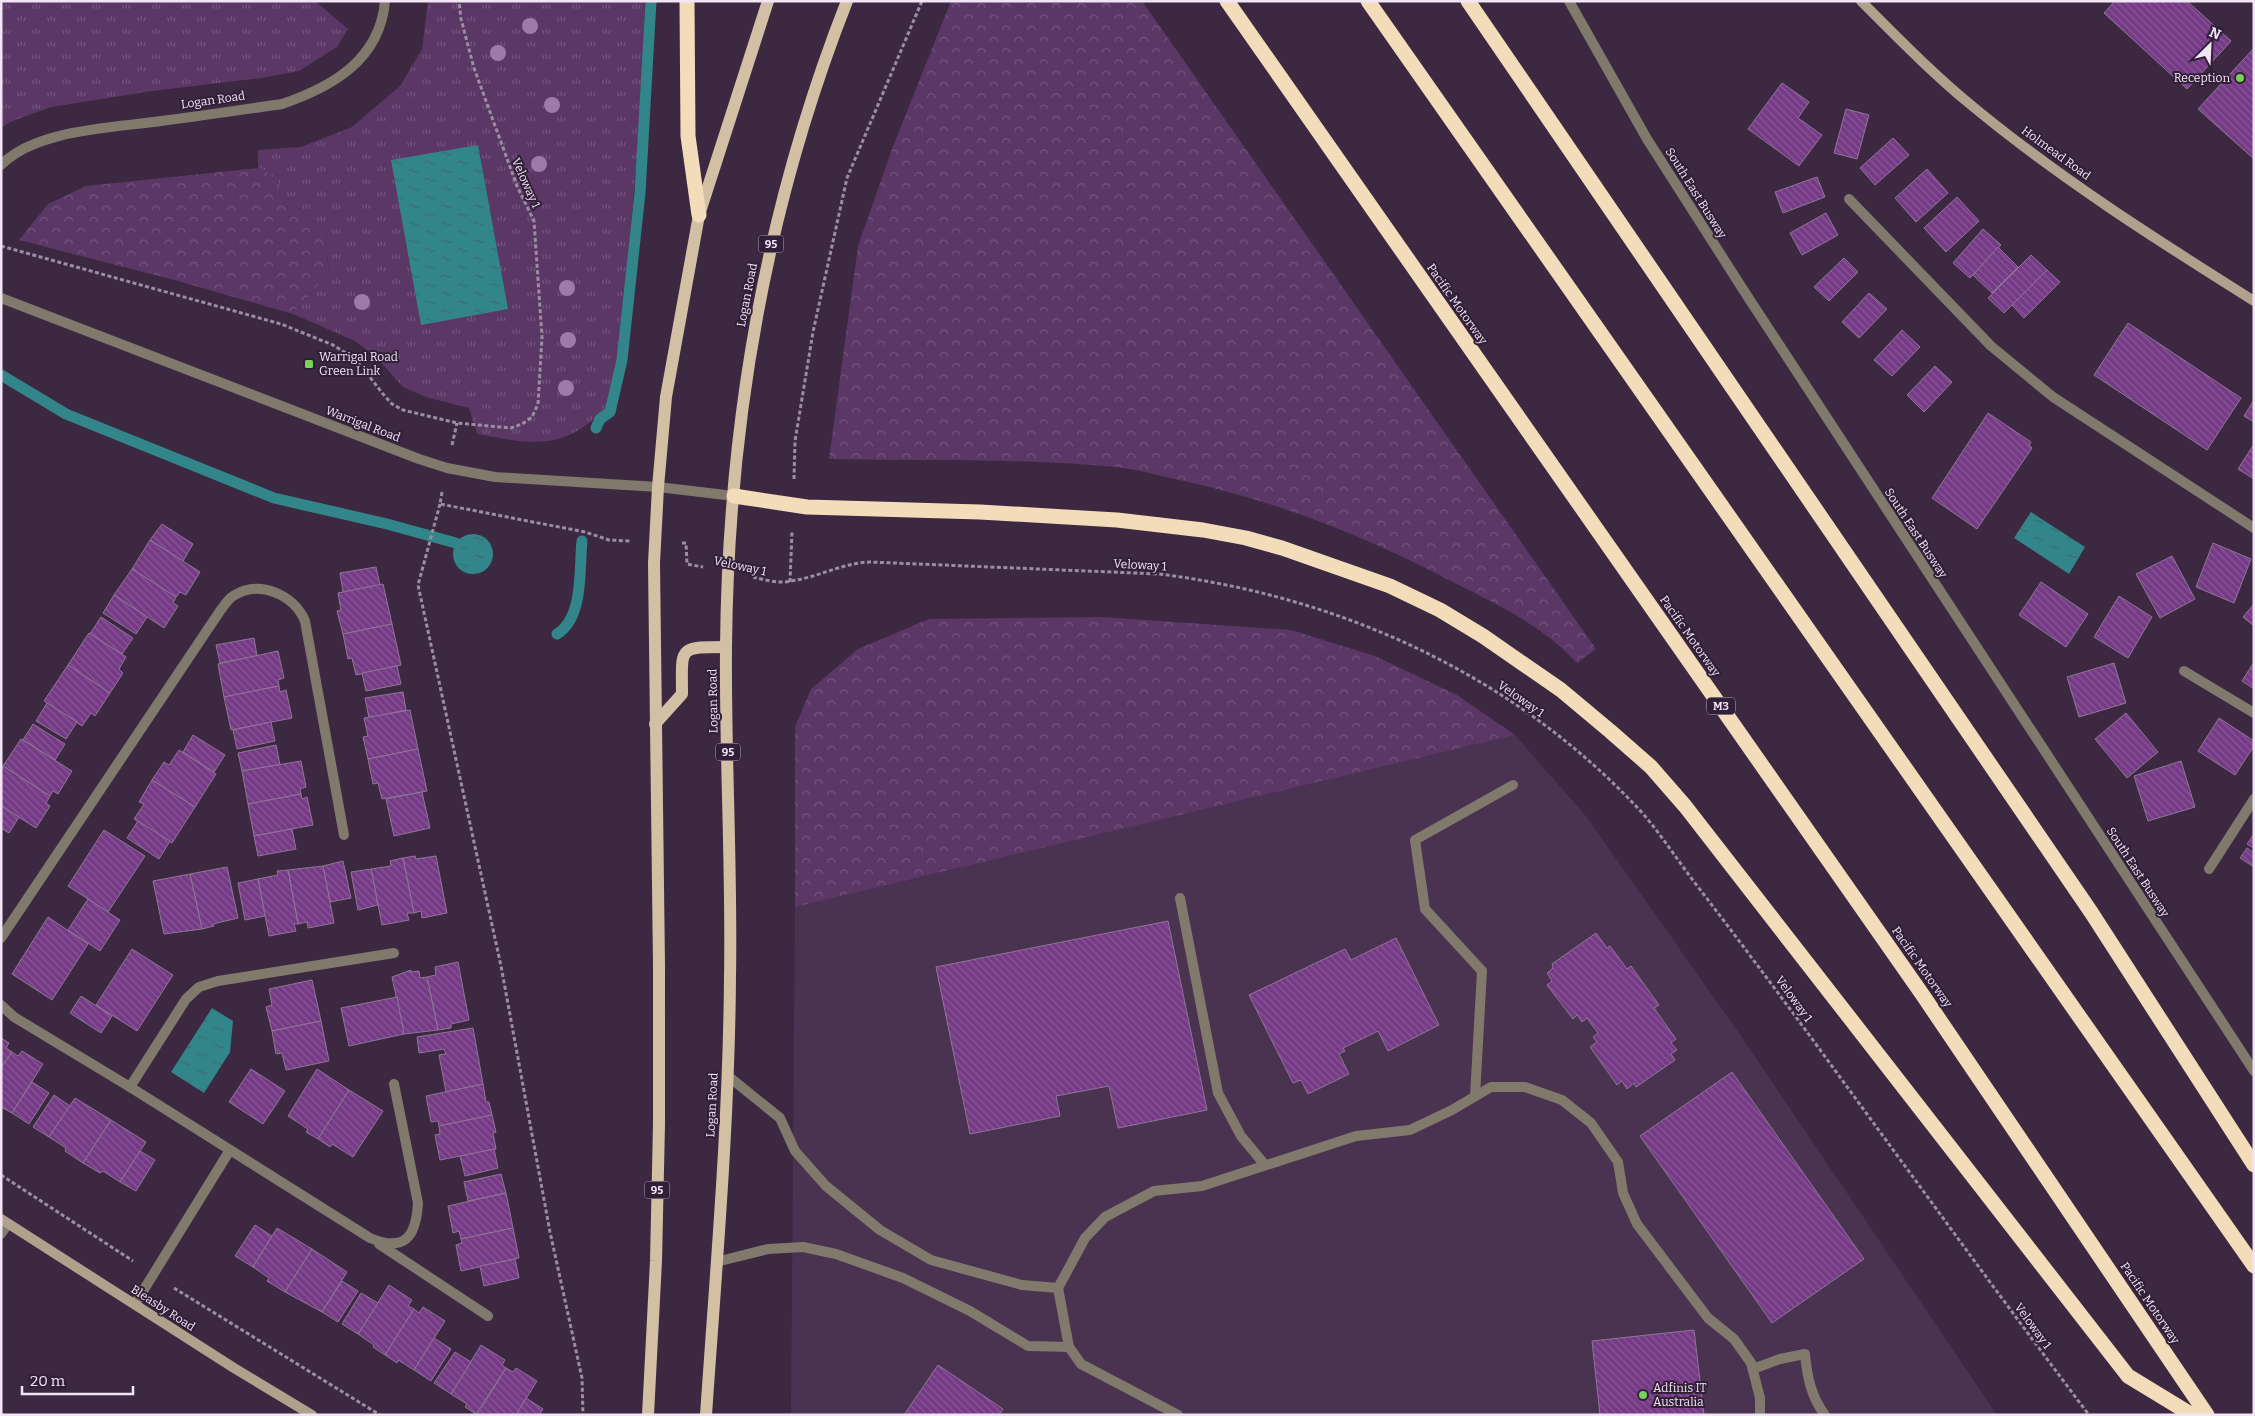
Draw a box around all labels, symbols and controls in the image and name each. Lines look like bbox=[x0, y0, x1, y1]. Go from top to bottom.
north arrow bbox=[2185, 20, 2235, 70]
text: N bbox=[2207, 24, 2224, 44]
place label: Reception bbox=[2174, 71, 2230, 85]
marker: Reception bbox=[2234, 72, 2246, 84]
street label: Logan Road bbox=[180, 89, 246, 111]
street label: Holmead Road bbox=[2019, 123, 2093, 183]
street label: South East Busway bbox=[1662, 145, 1730, 241]
street label: Veloway 1 bbox=[509, 156, 543, 210]
road number: 95 bbox=[758, 235, 784, 252]
street label: Pacific Motorway bbox=[1424, 261, 1490, 348]
street label: Logan Road bbox=[734, 262, 760, 328]
place label: Warrigal Road Green Link bbox=[319, 350, 398, 378]
marker: Warrigal Road Green Link bbox=[303, 358, 315, 370]
street label: Warrigal Road bbox=[324, 403, 402, 445]
street label: South East Busway bbox=[1882, 485, 1951, 581]
street label: Veloway 1 bbox=[712, 554, 768, 578]
street label: Veloway 1 bbox=[1113, 557, 1167, 573]
street label: Pacific Motorway bbox=[1657, 593, 1723, 680]
street label: Logan Road bbox=[705, 669, 721, 733]
street label: Veloway 1 bbox=[1495, 678, 1547, 720]
road number: M3 bbox=[1707, 698, 1735, 714]
road number: 95 bbox=[716, 744, 740, 760]
street label: South East Busway bbox=[2104, 824, 2173, 920]
street label: Pacific Motorway bbox=[1889, 924, 1955, 1011]
street label: Veloway 1 bbox=[1773, 973, 1815, 1025]
street label: Logan Road bbox=[703, 1072, 721, 1138]
road number: 95 bbox=[644, 1182, 670, 1198]
street label: Pacific Motorway bbox=[2118, 1260, 2183, 1347]
street label: Bleasby Road bbox=[128, 1282, 198, 1334]
street label: Veloway 1 bbox=[2012, 1300, 2054, 1352]
scale bar bbox=[22, 1364, 134, 1396]
text: 20 m bbox=[30, 1372, 66, 1390]
place label: Adfinis IT Australia bbox=[1653, 1381, 1707, 1409]
marker: Adfinis IT Australia bbox=[1637, 1389, 1649, 1401]

